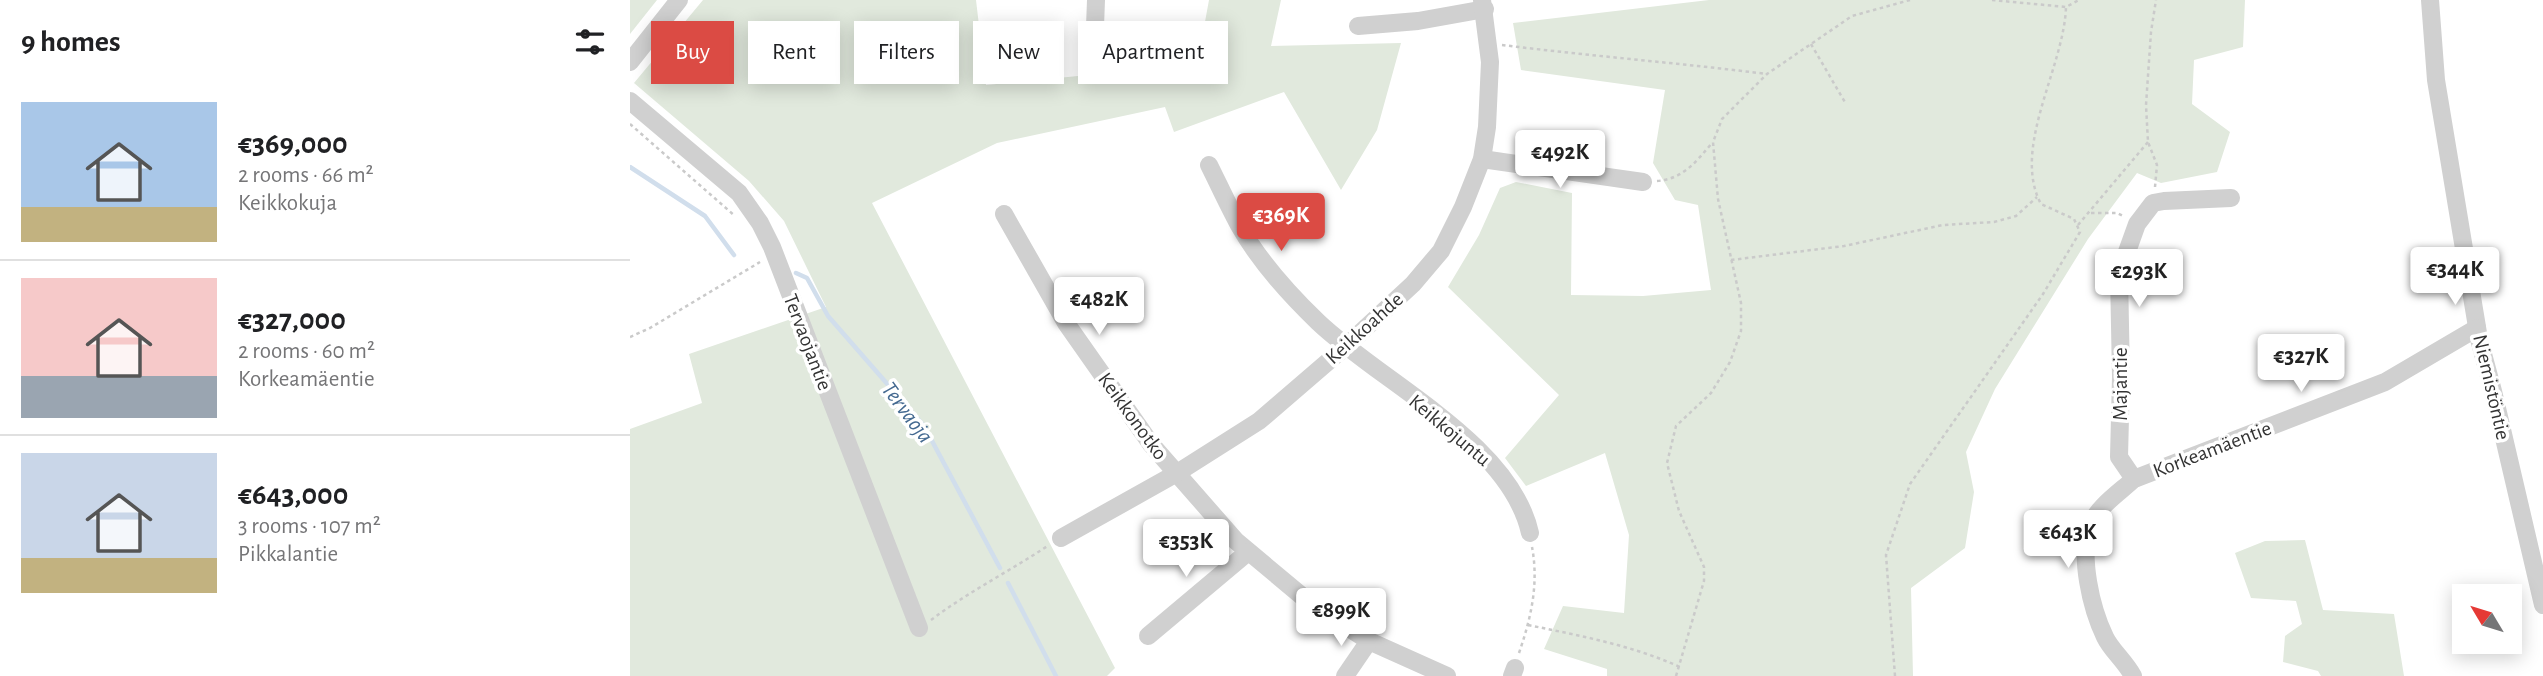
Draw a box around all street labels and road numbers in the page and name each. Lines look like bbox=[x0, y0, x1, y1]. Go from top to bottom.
street label: Keikkoahde bbox=[1322, 288, 1407, 368]
street label: Tervaojantie bbox=[780, 291, 836, 393]
street label: Niemistöntie bbox=[2469, 332, 2514, 442]
street label: Majantie bbox=[2110, 347, 2131, 421]
street label: Keikkonotko bbox=[1094, 369, 1171, 464]
street label: Keikkojuntu bbox=[1405, 390, 1495, 470]
street label: Korkeamäentie bbox=[2150, 417, 2274, 482]

